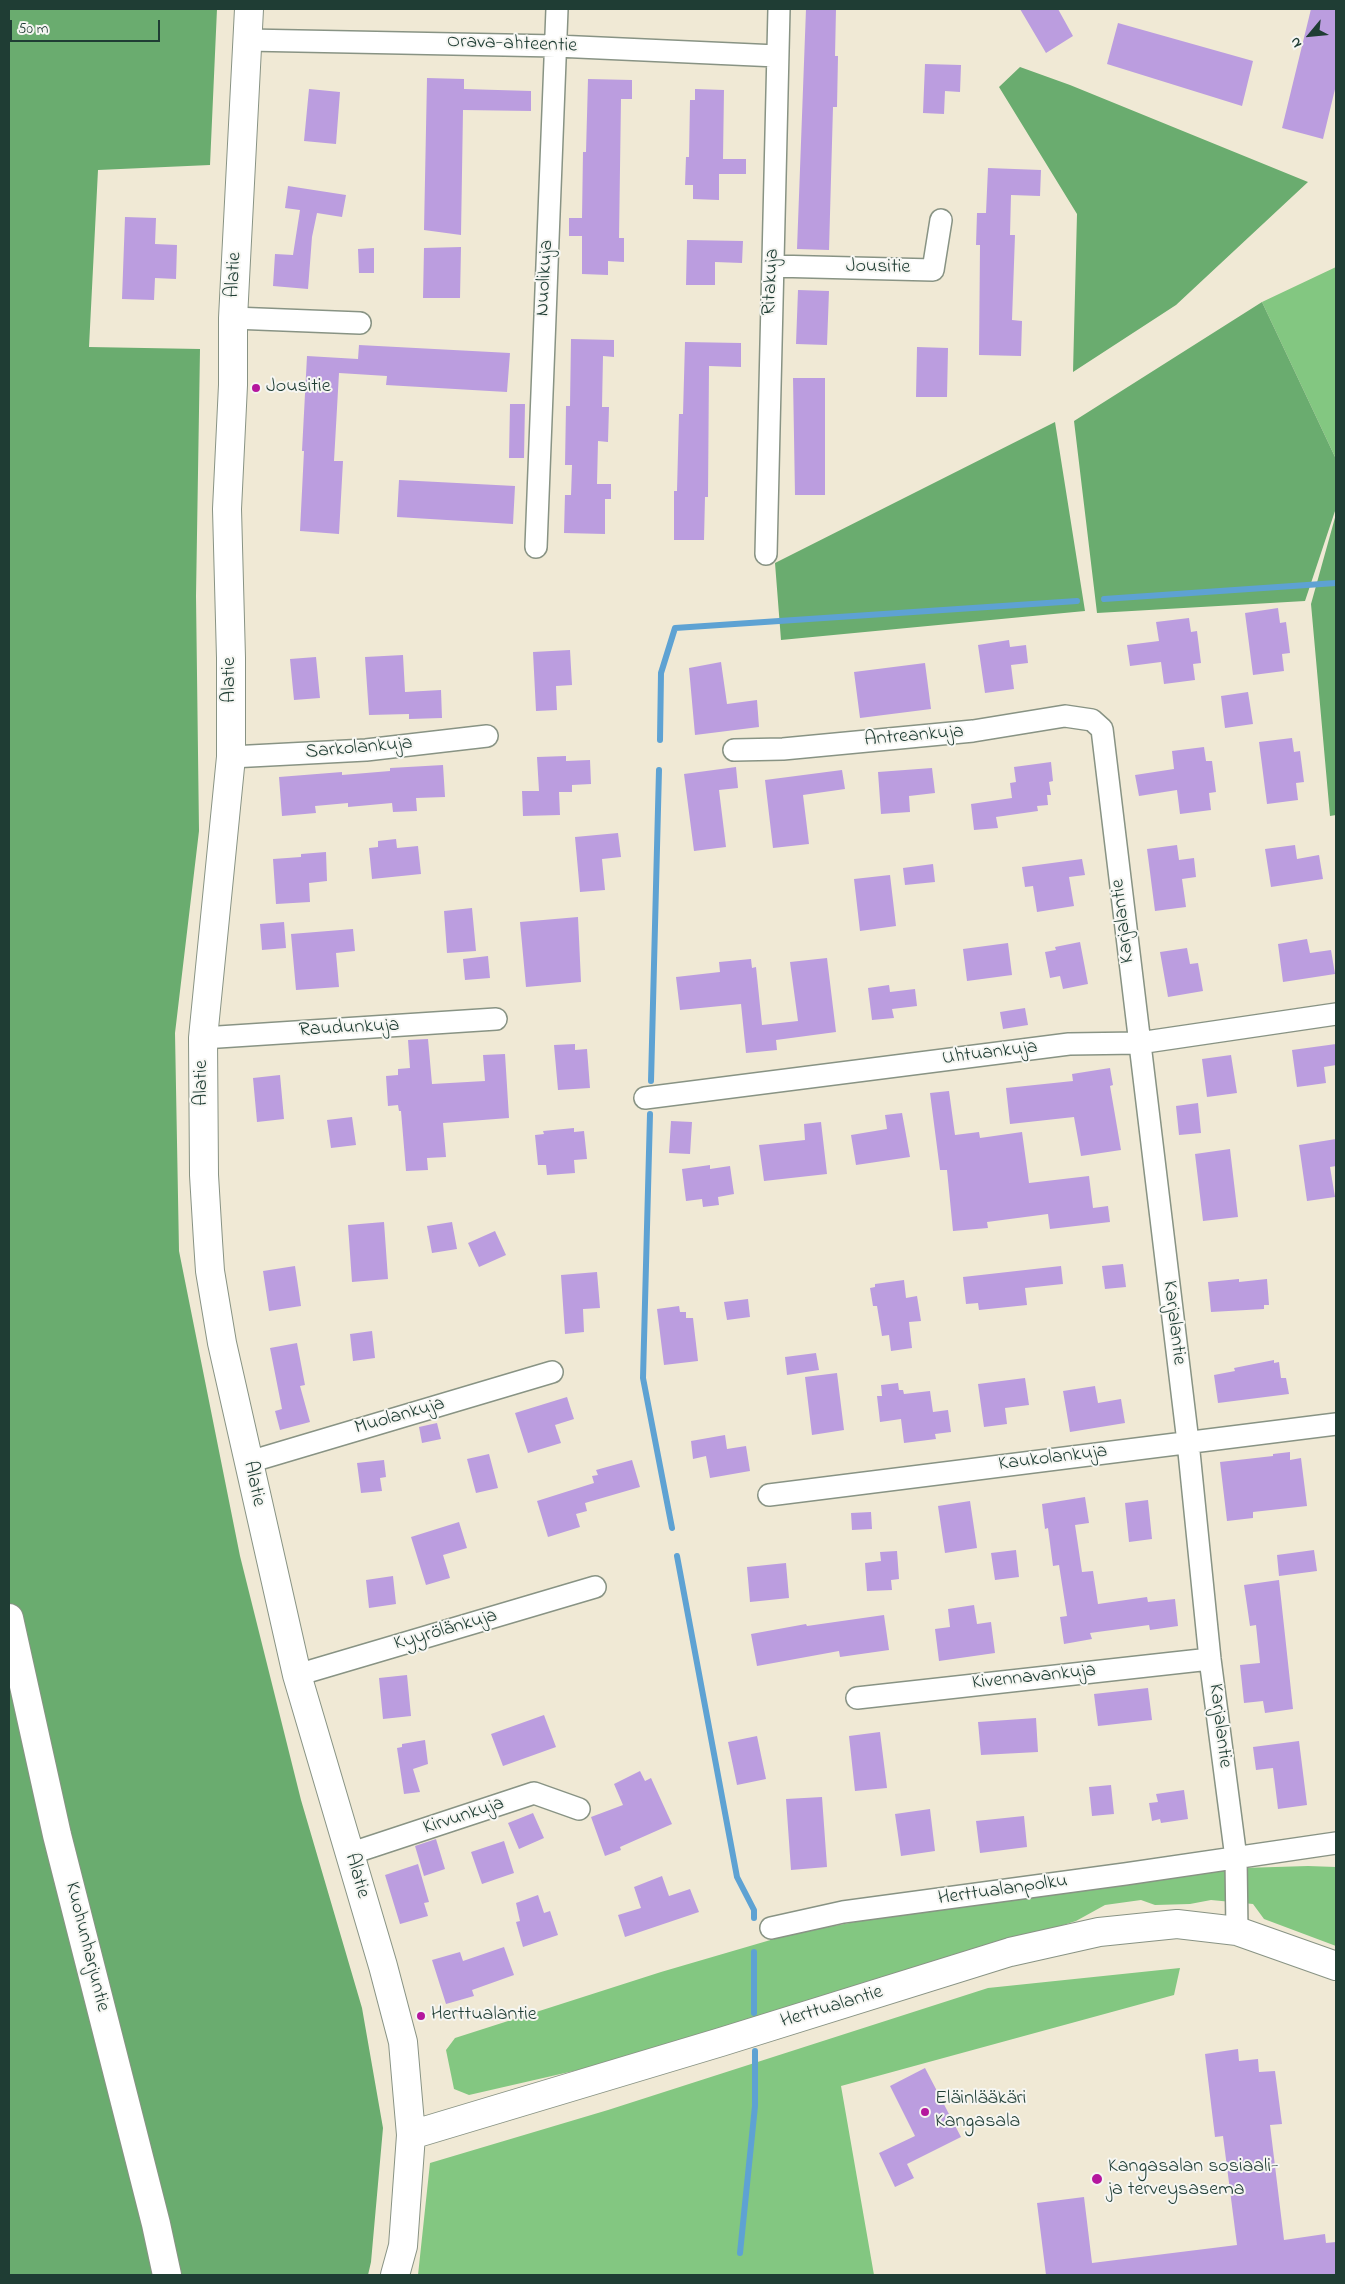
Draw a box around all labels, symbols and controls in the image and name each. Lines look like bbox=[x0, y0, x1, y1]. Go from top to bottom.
scale bar bbox=[12, 10, 162, 42]
north arrow bbox=[1285, 10, 1335, 60]
text: 50 m bbox=[18, 18, 48, 40]
street label: Orava-ahteentie bbox=[447, 31, 577, 59]
text: N bbox=[1285, 33, 1308, 51]
street label: Nuolikuja bbox=[532, 239, 560, 317]
street label: Ritakuja bbox=[758, 248, 786, 316]
street label: Alatie bbox=[222, 252, 248, 298]
street label: Jousitie bbox=[845, 255, 911, 281]
place label: Jousitie bbox=[266, 376, 331, 400]
marker: Jousitie bbox=[250, 382, 262, 394]
street label: Alatie bbox=[219, 657, 243, 703]
street label: Antreankuja bbox=[863, 721, 965, 753]
street label: Sarkolankuja bbox=[304, 732, 414, 766]
street label: Karjalantie bbox=[1107, 877, 1141, 965]
street label: Raudunkuja bbox=[298, 1014, 400, 1044]
street label: Uhtuankuja bbox=[941, 1036, 1039, 1072]
street label: Alatie bbox=[191, 1060, 215, 1106]
street label: Karjalantie bbox=[1156, 1279, 1190, 1367]
street label: Muolankuja bbox=[352, 1393, 448, 1441]
street label: Kaukolankuja bbox=[997, 1440, 1109, 1478]
street label: Alatie bbox=[237, 1459, 269, 1509]
street label: Kyyrölänkuja bbox=[392, 1605, 500, 1657]
street label: Kivennavankuja bbox=[971, 1660, 1097, 1696]
street label: Karjalantie bbox=[1202, 1682, 1236, 1770]
street label: Kirvunkuja bbox=[421, 1793, 507, 1841]
street label: Alatie bbox=[338, 1851, 374, 1901]
street label: Herttualanpolku bbox=[937, 1870, 1069, 1912]
street label: Kuohunharjuntie bbox=[58, 1880, 114, 2014]
street label: Herttualantie bbox=[778, 1981, 886, 2035]
place label: Herttualantie bbox=[431, 2004, 537, 2028]
marker: Herttualantie bbox=[415, 2010, 427, 2022]
place label: Eläinlääkäri Kangasala bbox=[935, 2088, 1026, 2135]
marker: Eläinlääkäri Kangasala bbox=[919, 2106, 931, 2118]
place label: Kangasalan sosiaali- ja terveysasema bbox=[1108, 2156, 1279, 2203]
marker: Kangasalan sosiaali- ja terveysasema bbox=[1090, 2172, 1104, 2186]

